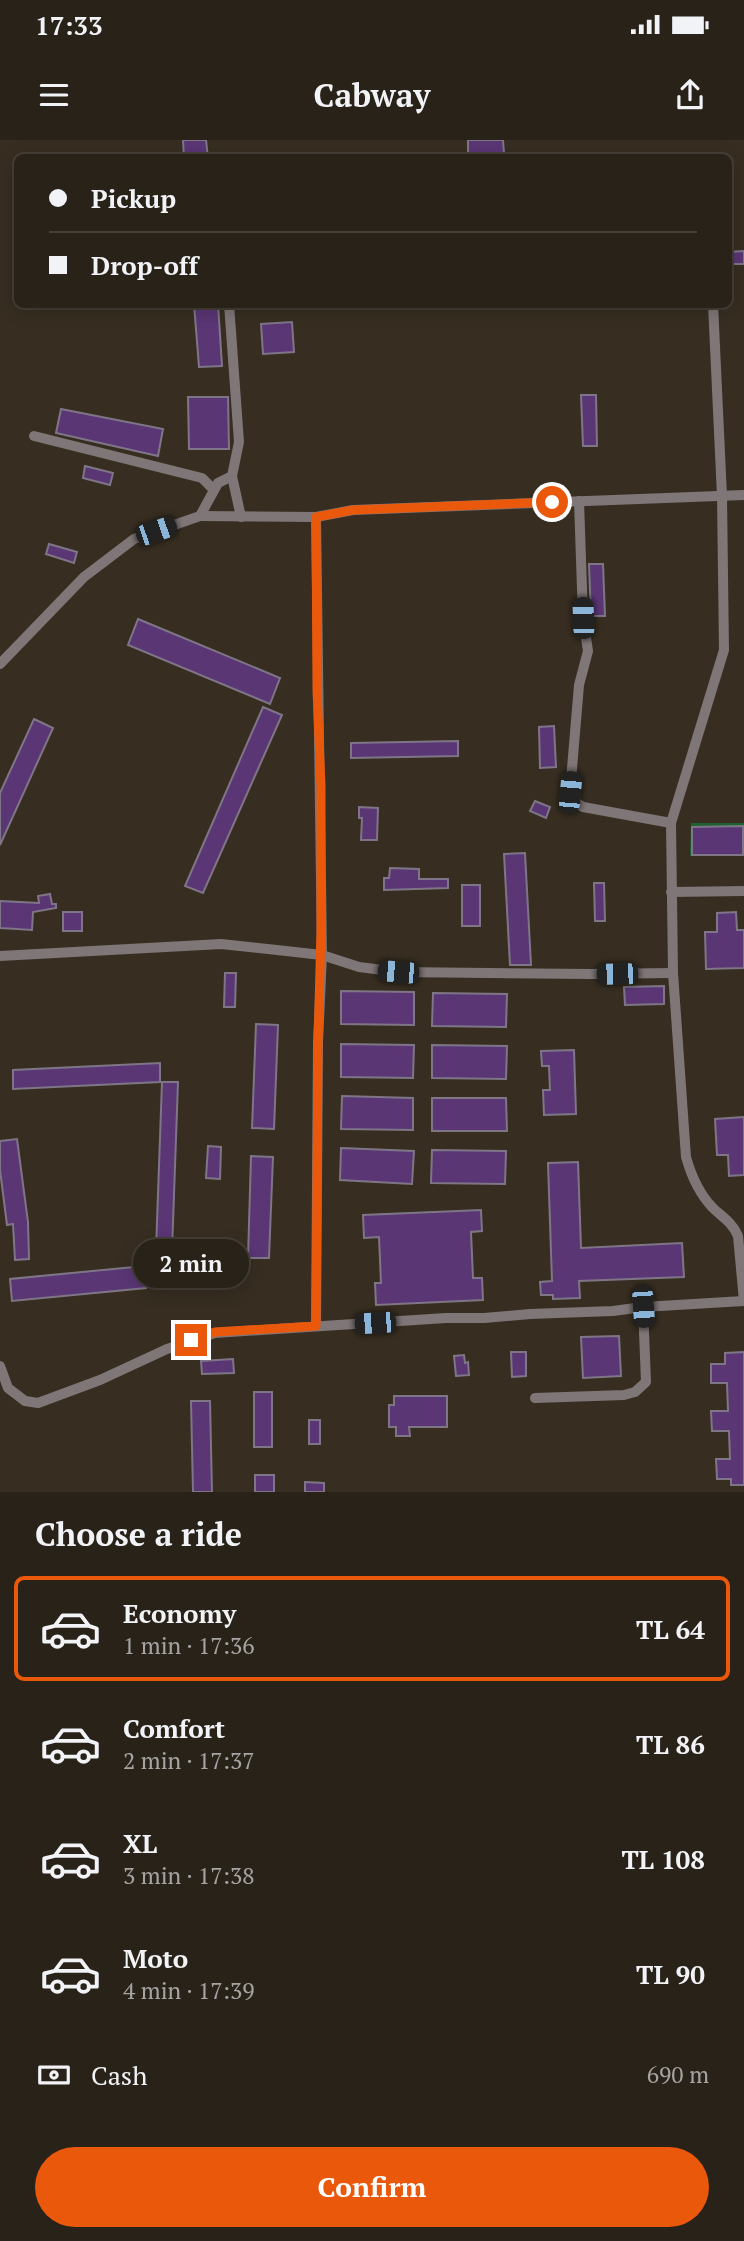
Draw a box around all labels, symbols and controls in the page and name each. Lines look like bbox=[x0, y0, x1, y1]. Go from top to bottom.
text: 17:33 bbox=[35, 8, 103, 42]
text: Cabway bbox=[314, 74, 430, 116]
icon: menu bbox=[35, 76, 73, 114]
icon: share bbox=[671, 76, 709, 114]
text: Pickup bbox=[91, 181, 176, 215]
text: Drop-off bbox=[91, 248, 198, 282]
route start bbox=[536, 486, 568, 518]
car bbox=[133, 514, 180, 548]
car bbox=[572, 597, 595, 639]
car bbox=[558, 770, 583, 814]
car bbox=[377, 960, 420, 984]
car bbox=[596, 963, 639, 985]
callout: 2 min bbox=[133, 1238, 249, 1288]
text: 2 min bbox=[160, 1248, 222, 1279]
car bbox=[632, 1285, 655, 1329]
car bbox=[354, 1311, 397, 1335]
route end bbox=[175, 1324, 207, 1356]
text: Choose a ride bbox=[35, 1513, 242, 1555]
text: Economy bbox=[123, 1596, 236, 1630]
icon: car bbox=[39, 1597, 102, 1660]
text: TL 64 bbox=[636, 1612, 705, 1646]
text: 1 min · 17:36 bbox=[123, 1630, 255, 1661]
text: Comfort bbox=[123, 1711, 225, 1745]
icon: car bbox=[39, 1712, 102, 1775]
text: TL 86 bbox=[636, 1727, 705, 1761]
text: 2 min · 17:37 bbox=[123, 1745, 255, 1776]
text: XL bbox=[123, 1826, 157, 1860]
icon: car bbox=[39, 1827, 102, 1890]
text: TL 108 bbox=[621, 1842, 705, 1876]
text: 3 min · 17:38 bbox=[123, 1860, 255, 1891]
text: Moto bbox=[123, 1941, 188, 1975]
icon: car bbox=[39, 1942, 102, 2005]
text: TL 90 bbox=[636, 1957, 705, 1991]
text: 4 min · 17:39 bbox=[123, 1975, 255, 2006]
icon: cash bbox=[35, 2056, 73, 2094]
text: Cash bbox=[91, 2058, 147, 2092]
text: 690 m bbox=[647, 2059, 709, 2090]
button: Confirm bbox=[35, 2147, 709, 2227]

